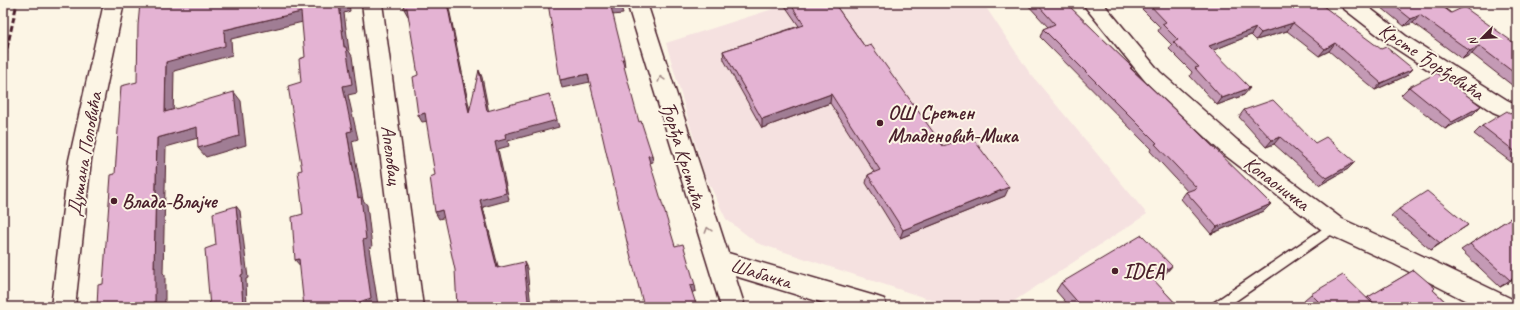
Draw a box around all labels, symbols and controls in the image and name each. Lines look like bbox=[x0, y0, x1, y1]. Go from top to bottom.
street label: Крсте Ђорђевића bbox=[1374, 17, 1490, 107]
north arrow bbox=[1462, 18, 1502, 58]
text: N bbox=[1464, 34, 1481, 48]
one-way arrow bbox=[657, 76, 665, 83]
street label: Душана Поповића bbox=[61, 89, 108, 218]
street label: Ђорђа Крстића bbox=[654, 98, 712, 213]
place label: ОШ Сретен Младеновић-Мика bbox=[888, 100, 1019, 148]
marker: ОШ Сретен Младеновић-Мика bbox=[875, 118, 885, 128]
street label: Апеловац bbox=[375, 124, 408, 188]
street label: Копаоничка bbox=[1239, 151, 1316, 217]
place label: Влада-Влајче bbox=[122, 189, 219, 214]
marker: Влада-Влајче bbox=[109, 196, 119, 206]
one-way arrow bbox=[704, 227, 713, 234]
street label: Шабачка bbox=[728, 252, 796, 295]
place label: IDEA bbox=[1123, 259, 1165, 284]
marker: IDEA bbox=[1110, 266, 1120, 276]

